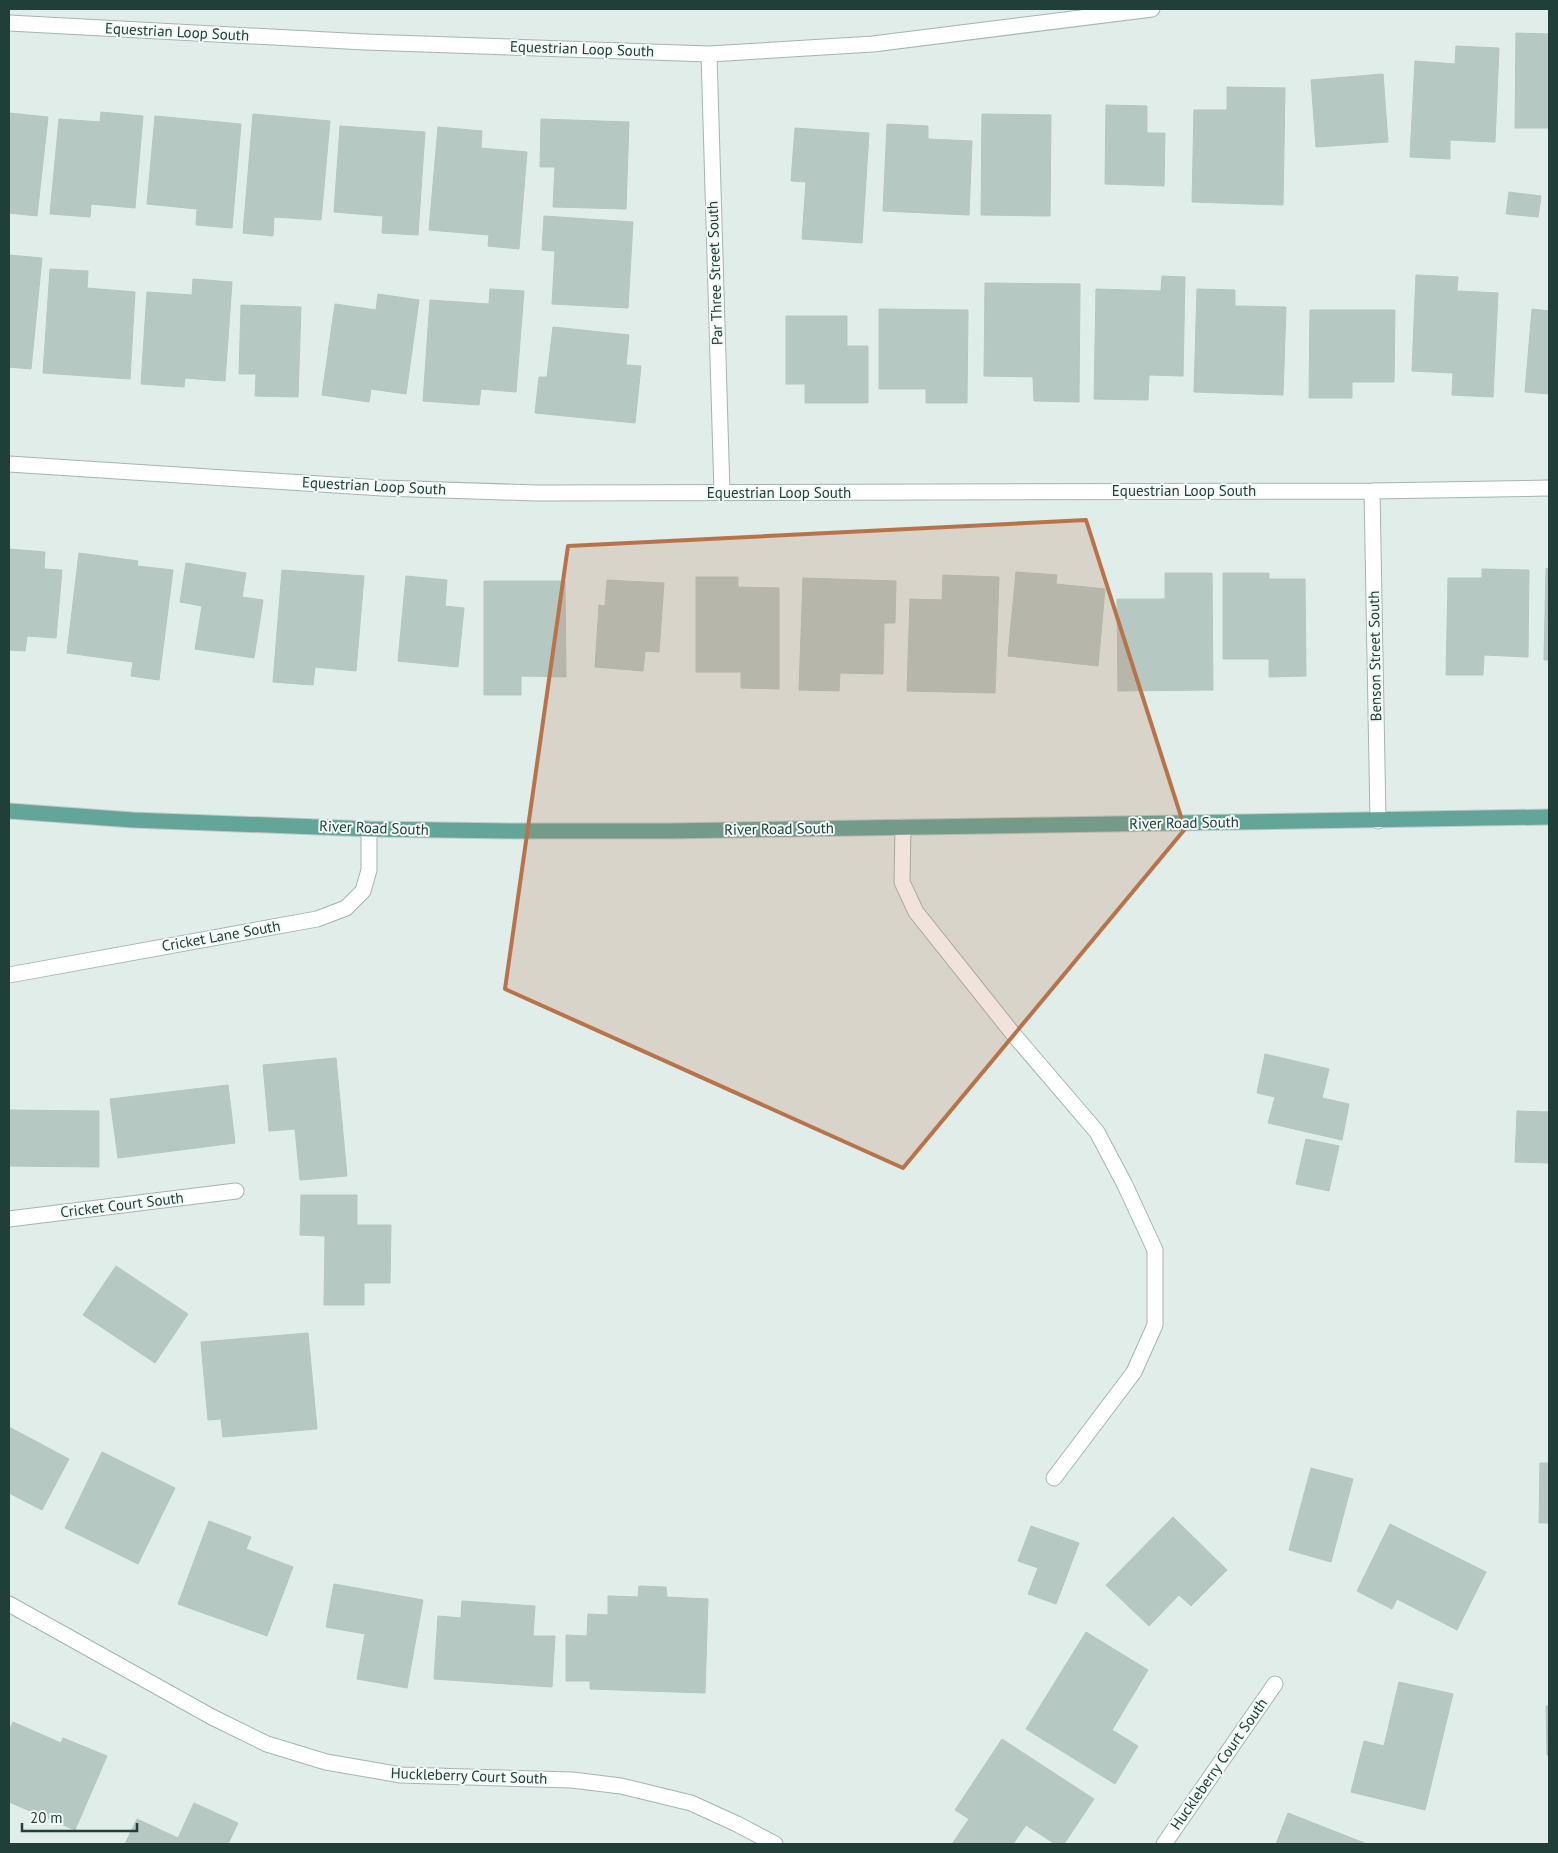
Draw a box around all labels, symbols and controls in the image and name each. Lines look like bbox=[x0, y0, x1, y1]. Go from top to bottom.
street label: Equestrian Loop South bbox=[104, 18, 250, 45]
street label: Equestrian Loop South bbox=[510, 36, 655, 61]
street label: Par Three Street South bbox=[702, 201, 727, 345]
street label: Equestrian Loop South bbox=[301, 472, 447, 499]
street label: Equestrian Loop South bbox=[1112, 481, 1256, 500]
street label: Equestrian Loop South bbox=[707, 483, 851, 502]
street label: Benson Street South bbox=[1364, 590, 1385, 722]
street label: River Road South bbox=[1129, 812, 1239, 833]
street label: River Road South bbox=[319, 816, 429, 839]
street label: River Road South bbox=[724, 818, 834, 839]
street label: Cricket Lane South bbox=[160, 916, 282, 955]
street label: Cricket Court South bbox=[59, 1188, 185, 1221]
street label: Huckleberry Court South bbox=[1166, 1694, 1271, 1833]
street label: Huckleberry Court South bbox=[390, 1763, 548, 1788]
scale bar bbox=[22, 1800, 138, 1832]
text: 20 m bbox=[30, 1808, 63, 1827]

